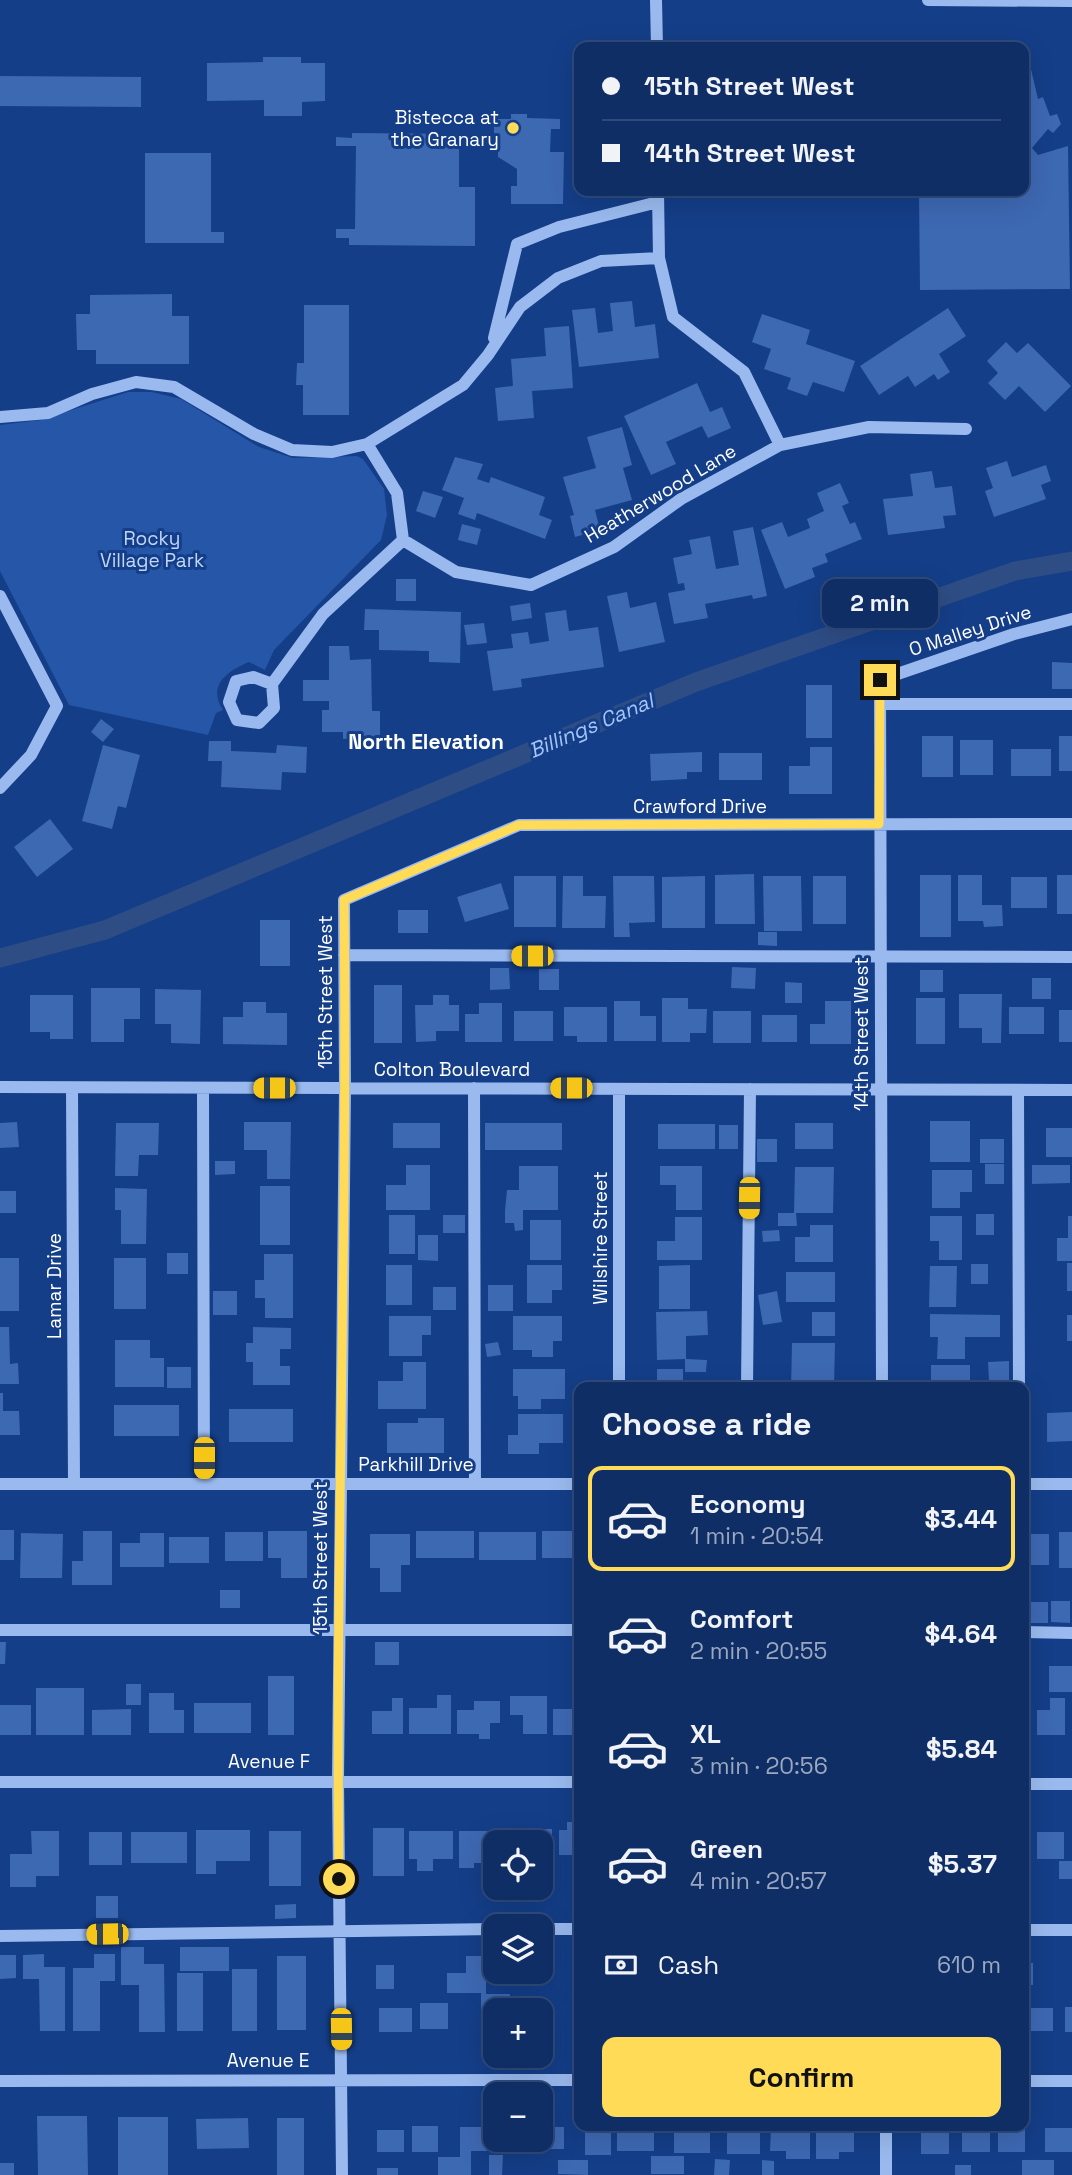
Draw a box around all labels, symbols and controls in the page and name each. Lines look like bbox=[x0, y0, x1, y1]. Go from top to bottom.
text: 15th Street West bbox=[644, 69, 855, 103]
place label: Bistecca at the Granary bbox=[391, 105, 499, 152]
marker: Bistecca at the Granary bbox=[505, 120, 521, 136]
text: 14th Street West bbox=[644, 136, 856, 170]
street label: Heatherwood Lane bbox=[580, 438, 741, 549]
park label: Rocky Village Park bbox=[100, 526, 204, 573]
callout: 2 min bbox=[822, 578, 938, 628]
text: 2 min bbox=[850, 588, 910, 618]
street label: O Malley Drive bbox=[906, 599, 1035, 662]
route end bbox=[864, 664, 896, 696]
water label: Billings Canal bbox=[524, 686, 660, 764]
district label: North Elevation bbox=[348, 728, 504, 755]
street label: Crawford Drive bbox=[633, 794, 767, 819]
street label: 15th Street West bbox=[313, 915, 338, 1069]
car bbox=[512, 946, 554, 967]
street label: 14th Street West bbox=[849, 957, 874, 1111]
street label: Colton Boulevard bbox=[374, 1057, 530, 1082]
car bbox=[254, 1078, 296, 1099]
car bbox=[551, 1078, 593, 1099]
street label: Wilshire Street bbox=[588, 1171, 613, 1305]
car bbox=[739, 1177, 760, 1219]
street label: Lamar Drive bbox=[42, 1233, 67, 1339]
text: Choose a ride bbox=[602, 1404, 812, 1444]
car bbox=[194, 1437, 215, 1479]
street label: Parkhill Drive bbox=[358, 1452, 474, 1477]
street label: 15th Street West bbox=[308, 1481, 333, 1635]
icon: car bbox=[606, 1487, 669, 1550]
text: Economy bbox=[690, 1487, 806, 1521]
text: $3.44 bbox=[925, 1502, 997, 1536]
text: 1 min · 20:54 bbox=[690, 1521, 824, 1551]
icon: car bbox=[606, 1602, 669, 1665]
text: Comfort bbox=[690, 1602, 793, 1636]
text: $4.64 bbox=[925, 1617, 997, 1651]
text: 2 min · 20:55 bbox=[690, 1636, 827, 1666]
icon: car bbox=[606, 1717, 669, 1780]
text: XL bbox=[690, 1717, 721, 1751]
text: $5.84 bbox=[926, 1732, 997, 1766]
street label: Avenue F bbox=[228, 1749, 310, 1774]
text: 3 min · 20:56 bbox=[690, 1751, 828, 1781]
map controls bbox=[483, 1830, 553, 2152]
button: locate bbox=[483, 1830, 553, 1900]
icon: car bbox=[606, 1832, 669, 1895]
text: Green bbox=[690, 1832, 763, 1866]
text: $5.37 bbox=[928, 1847, 997, 1881]
route start bbox=[323, 1863, 355, 1895]
text: 4 min · 20:57 bbox=[690, 1866, 827, 1896]
button: layers bbox=[483, 1914, 553, 1984]
car bbox=[86, 1923, 129, 1945]
icon: cash bbox=[602, 1946, 640, 1984]
text: Cash bbox=[658, 1948, 719, 1982]
text: 610 m bbox=[937, 1950, 1001, 1980]
button: + bbox=[483, 1998, 553, 2068]
car bbox=[331, 2008, 352, 2050]
button: Confirm bbox=[602, 2037, 1001, 2117]
street label: Avenue E bbox=[227, 2048, 309, 2073]
button: − bbox=[483, 2082, 553, 2152]

